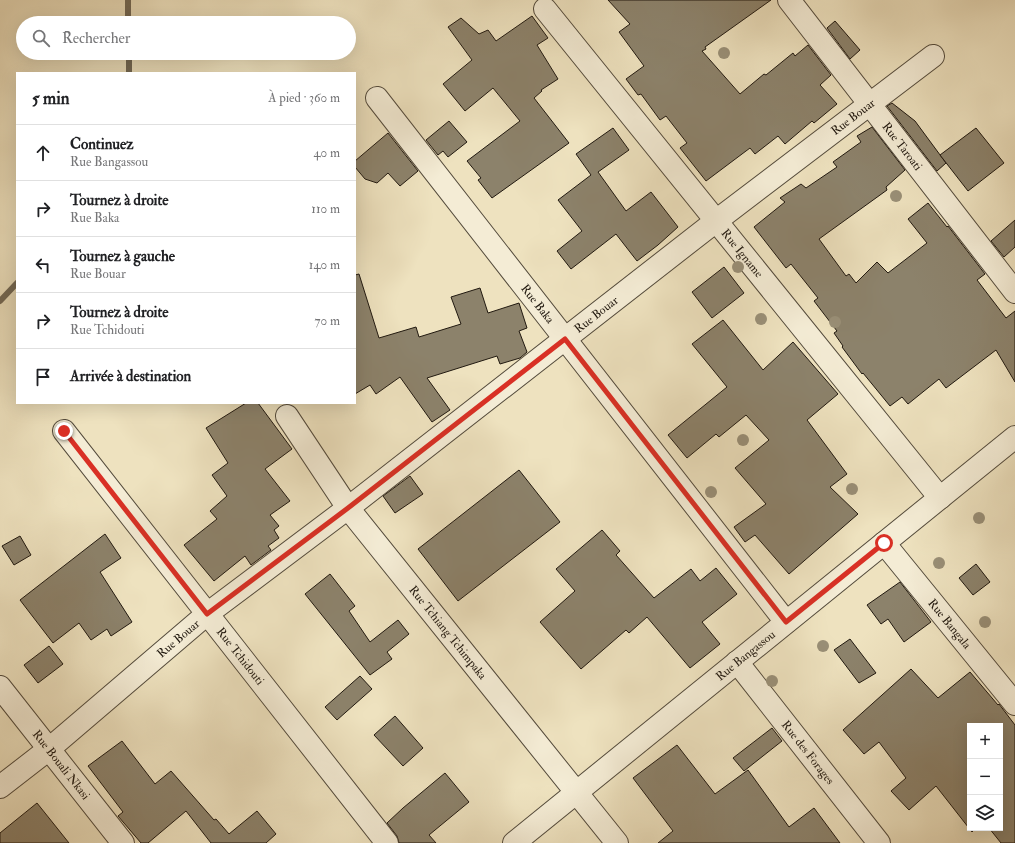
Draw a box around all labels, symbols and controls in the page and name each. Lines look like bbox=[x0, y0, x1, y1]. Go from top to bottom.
search box bbox=[16, 16, 356, 60]
icon: search bbox=[30, 27, 52, 49]
text: Rechercher bbox=[62, 29, 130, 48]
text: 5 min bbox=[32, 88, 70, 109]
text: À pied · 360 m bbox=[268, 90, 340, 106]
street label: Rue Bouar bbox=[828, 95, 878, 138]
street label: Rue Taroati bbox=[879, 119, 926, 173]
text: Continuez bbox=[70, 135, 134, 154]
icon: ahead bbox=[32, 142, 54, 164]
text: 40 m bbox=[314, 145, 340, 161]
text: Rue Bangassou bbox=[70, 154, 148, 170]
text: Tournez à droite bbox=[70, 191, 169, 210]
icon: right bbox=[32, 198, 54, 220]
text: 110 m bbox=[311, 201, 340, 217]
text: Rue Baka bbox=[70, 210, 119, 226]
street label: Rue Igname bbox=[718, 226, 766, 281]
text: Tournez à gauche bbox=[70, 247, 175, 266]
icon: left bbox=[32, 254, 54, 276]
text: 140 m bbox=[309, 257, 340, 273]
text: Rue Bouar bbox=[70, 266, 126, 282]
street label: Rue Baka bbox=[518, 281, 558, 327]
street label: Rue Bouar bbox=[571, 292, 622, 336]
text: Tournez à droite bbox=[70, 303, 169, 322]
icon: right bbox=[32, 310, 54, 332]
text: 70 m bbox=[315, 313, 340, 329]
text: Rue Tchidouti bbox=[70, 322, 145, 338]
icon: arrive bbox=[32, 366, 54, 388]
text: Arrivée à destination bbox=[70, 367, 191, 386]
route end bbox=[55, 422, 73, 440]
route start bbox=[875, 534, 893, 552]
street label: Rue Tchiang Tchimpaka bbox=[406, 582, 491, 683]
street label: Rue Bangala bbox=[925, 596, 975, 653]
street label: Rue Bouar bbox=[154, 616, 203, 661]
street label: Rue Tchidouti bbox=[213, 624, 268, 688]
street label: Rue Bangassou bbox=[713, 627, 778, 684]
street label: Rue des Forages bbox=[778, 717, 838, 788]
map controls bbox=[967, 723, 1003, 831]
button: + bbox=[967, 723, 1003, 759]
street label: Rue Bouali Nkasi bbox=[29, 727, 93, 803]
button: − bbox=[967, 759, 1003, 795]
button: layers bbox=[967, 795, 1003, 831]

